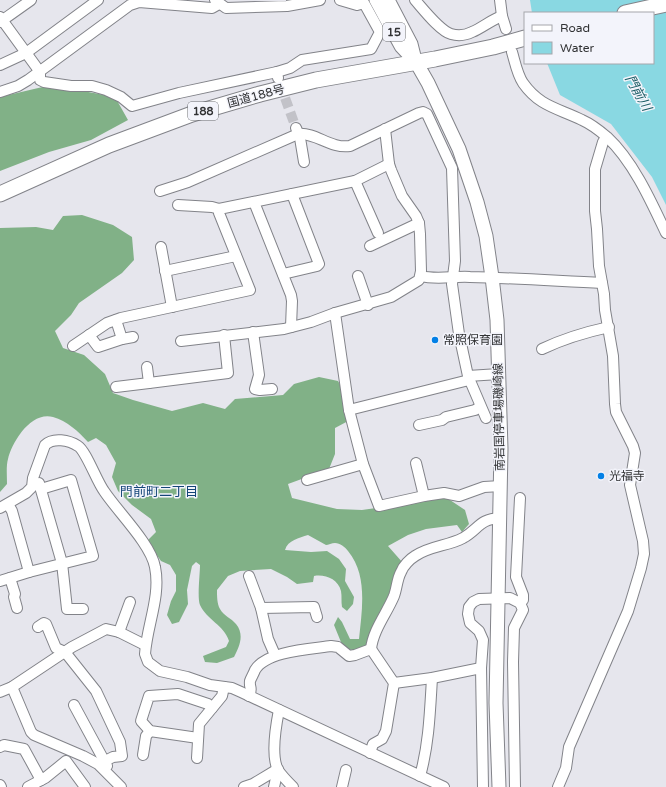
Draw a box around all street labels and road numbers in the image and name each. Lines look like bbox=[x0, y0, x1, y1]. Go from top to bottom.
road number: 15 bbox=[383, 23, 405, 41]
street label: 国道188号 bbox=[226, 82, 286, 110]
road number: 188 bbox=[188, 102, 218, 120]
street label: 南岩国停車場磯崎線 bbox=[491, 363, 507, 471]

